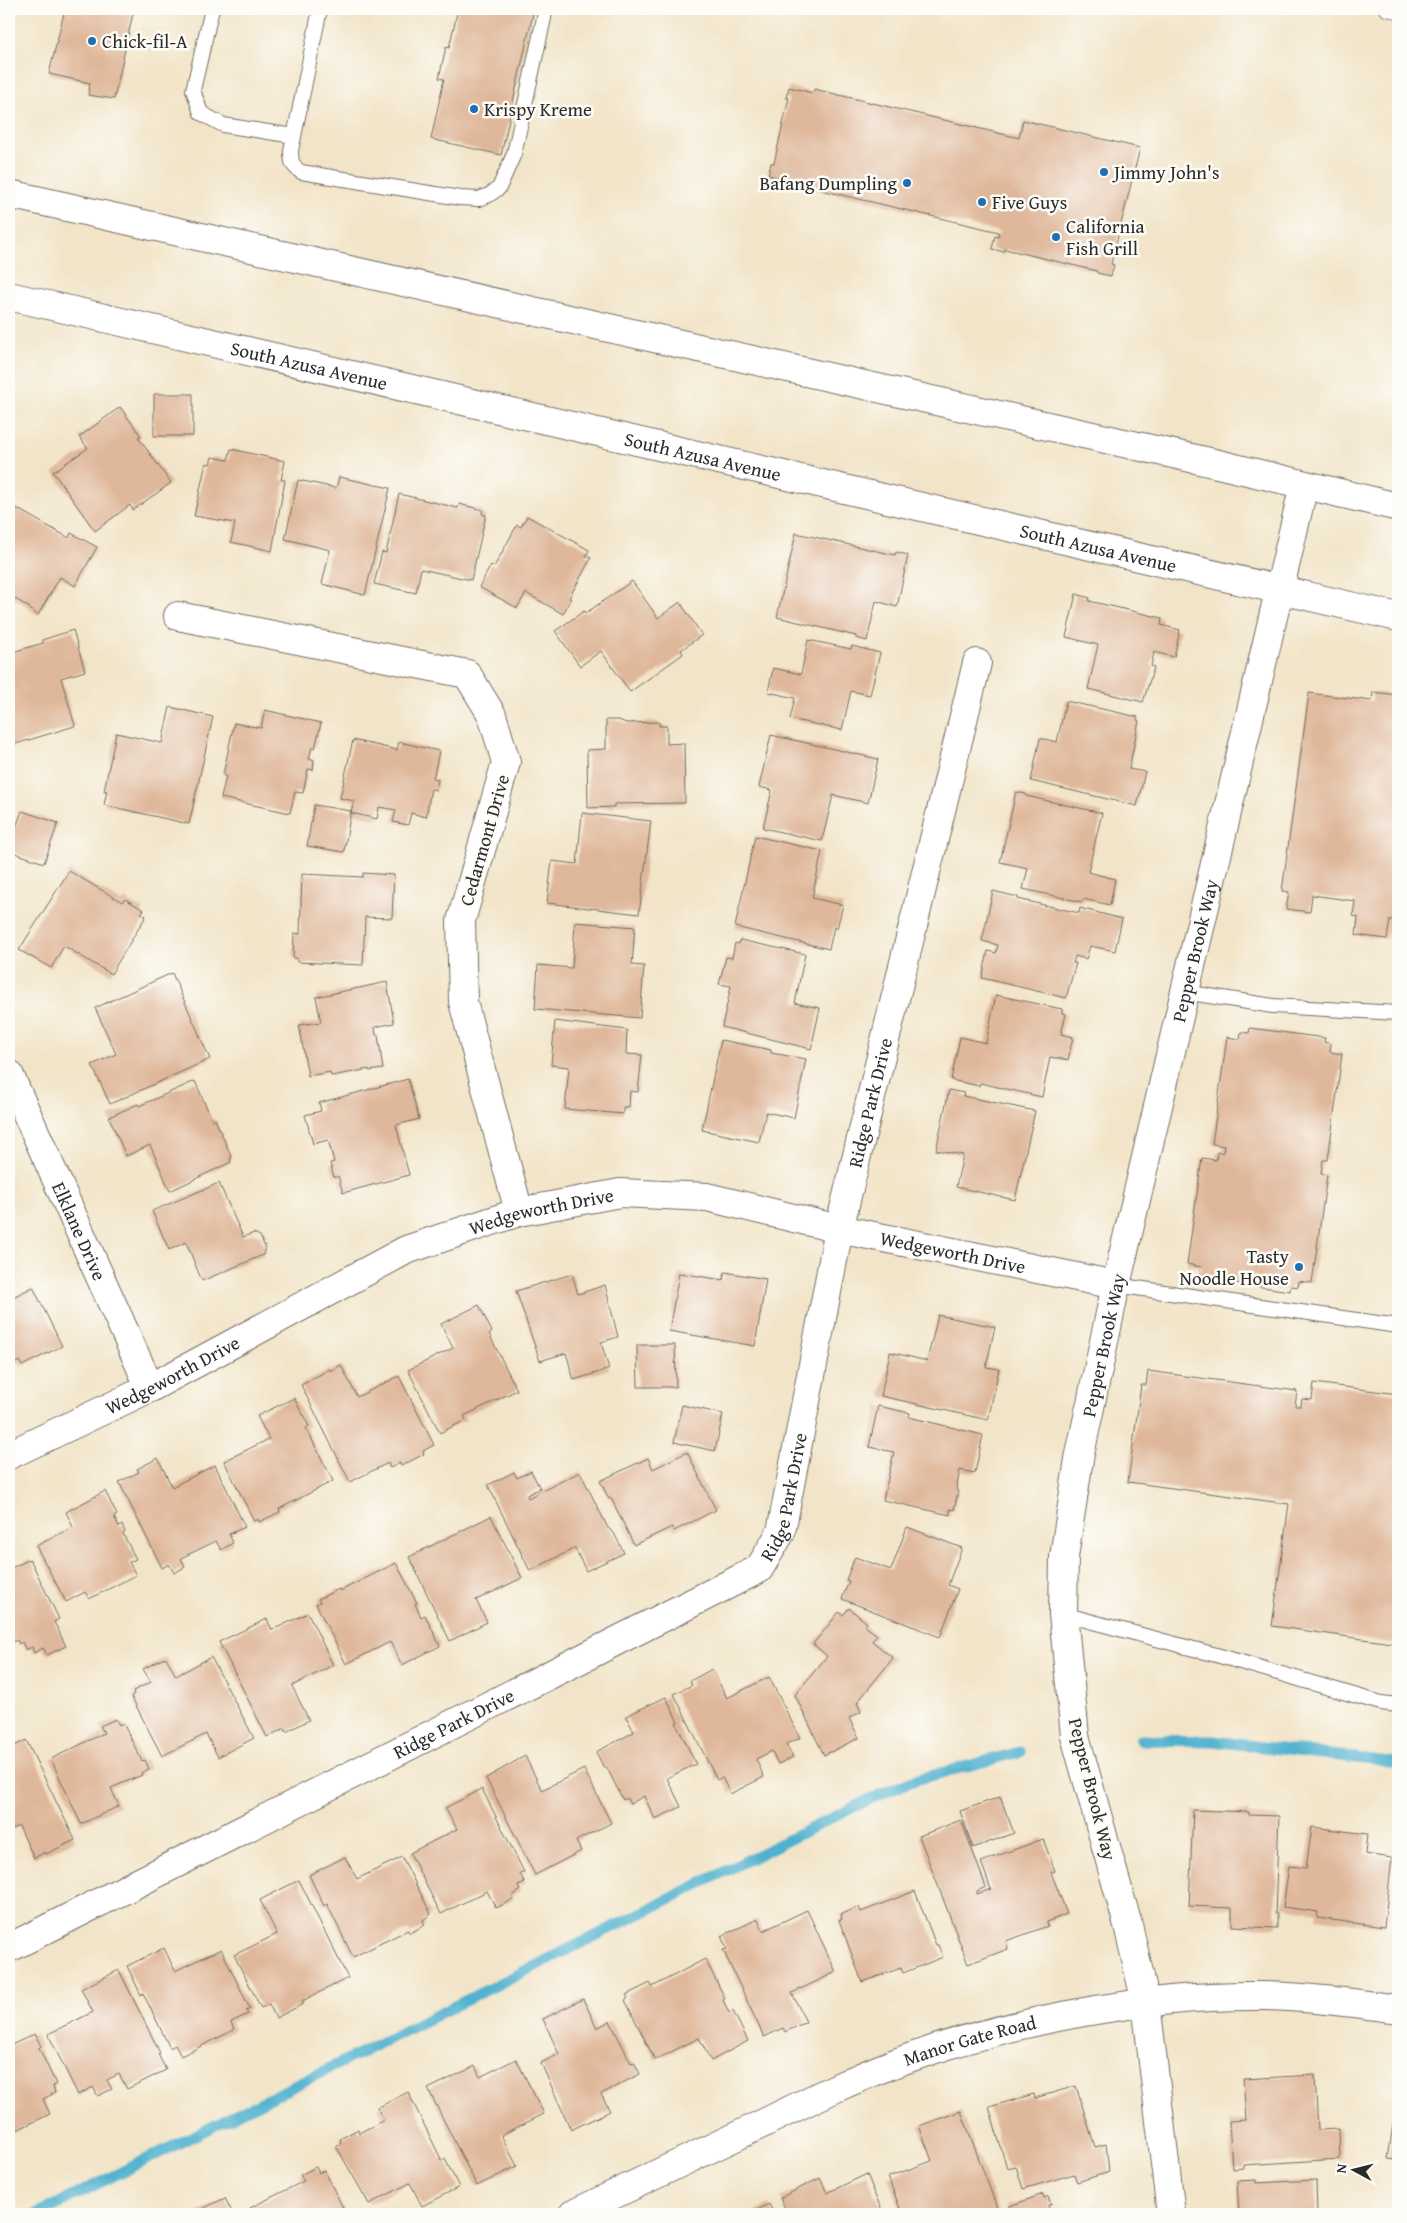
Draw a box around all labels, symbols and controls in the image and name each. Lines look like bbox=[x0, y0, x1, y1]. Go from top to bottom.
place label: Chick-fil-A bbox=[102, 27, 188, 55]
marker: Chick-fil-A bbox=[86, 35, 98, 47]
place label: Krispy Kreme bbox=[484, 95, 592, 123]
marker: Krispy Kreme bbox=[468, 103, 480, 115]
place label: Jimmy John's bbox=[1112, 158, 1219, 186]
marker: Jimmy John's bbox=[1098, 166, 1110, 178]
place label: Bafang Dumpling bbox=[759, 169, 898, 197]
marker: Bafang Dumpling bbox=[901, 177, 913, 189]
place label: Five Guys bbox=[992, 188, 1067, 216]
marker: Five Guys bbox=[976, 196, 988, 208]
place label: California Fish Grill bbox=[1066, 212, 1145, 262]
marker: California Fish Grill bbox=[1050, 231, 1062, 243]
street label: South Azusa Avenue bbox=[228, 334, 390, 397]
street label: South Azusa Avenue bbox=[622, 425, 784, 488]
street label: South Azusa Avenue bbox=[1017, 516, 1180, 579]
street label: Cedarmont Drive bbox=[452, 771, 516, 909]
street label: Pepper Brook Way bbox=[1164, 876, 1225, 1025]
street label: Ridge Park Drive bbox=[841, 1035, 899, 1170]
street label: Elklane Drive bbox=[45, 1177, 114, 1285]
street label: Wedgeworth Drive bbox=[465, 1181, 616, 1242]
street label: Wedgeworth Drive bbox=[878, 1224, 1028, 1280]
place label: Tasty Noodle House bbox=[1180, 1242, 1290, 1292]
marker: Tasty Noodle House bbox=[1293, 1261, 1305, 1273]
street label: Pepper Brook Way bbox=[1074, 1270, 1132, 1419]
street label: Wedgeworth Drive bbox=[101, 1328, 245, 1421]
street label: Ridge Park Drive bbox=[753, 1430, 814, 1566]
street label: Ridge Park Drive bbox=[388, 1681, 519, 1766]
street label: Pepper Brook Way bbox=[1062, 1715, 1124, 1864]
street label: Manor Gate Road bbox=[900, 2008, 1040, 2073]
north arrow bbox=[1330, 2146, 1380, 2196]
text: N bbox=[1331, 2162, 1352, 2174]

